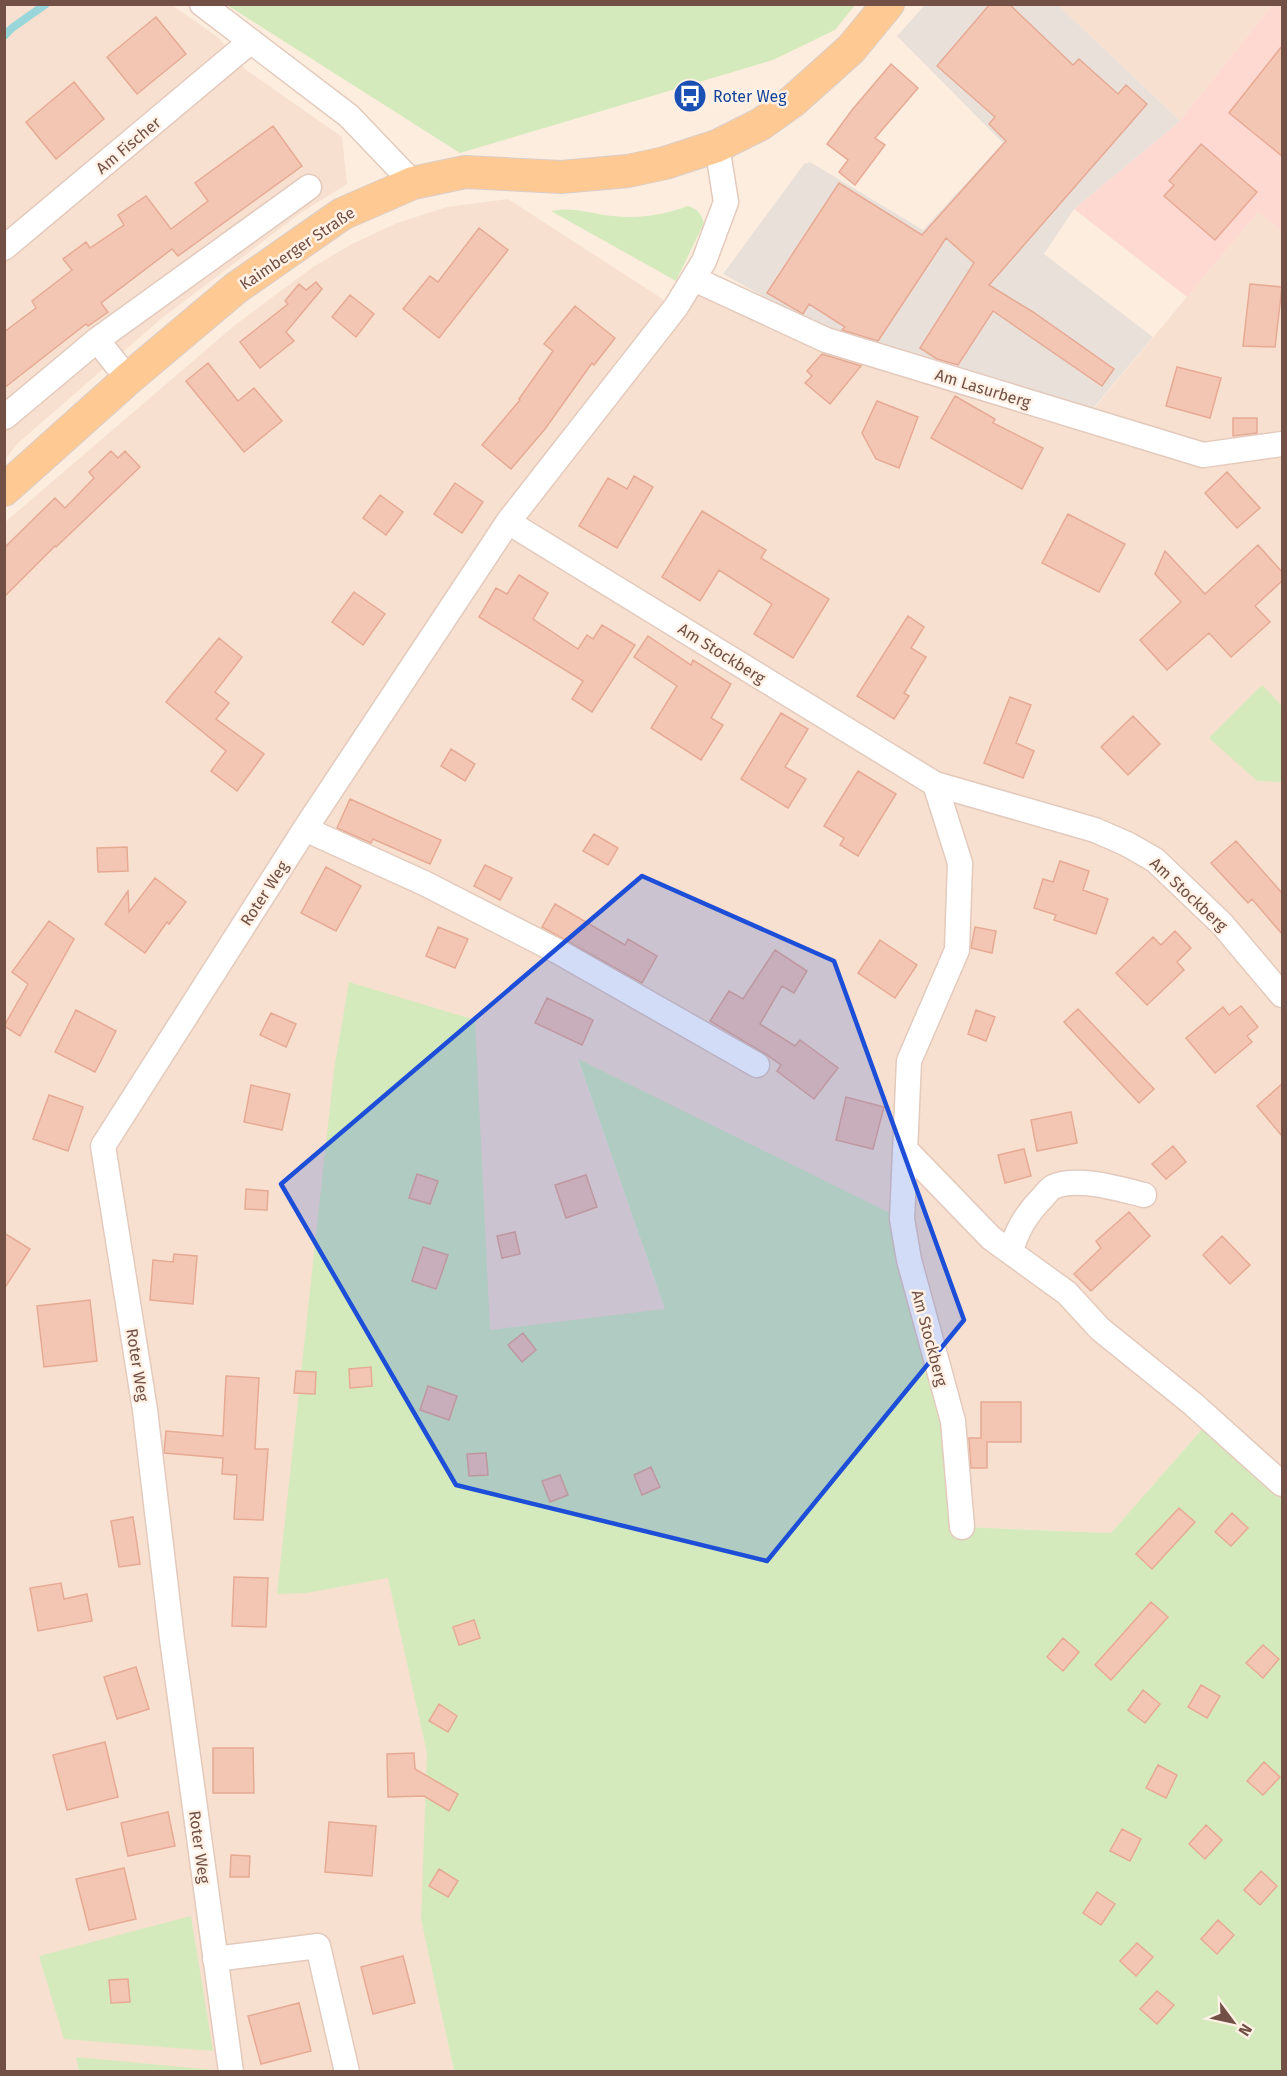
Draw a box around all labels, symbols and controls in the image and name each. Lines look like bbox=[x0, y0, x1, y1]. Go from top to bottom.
bus stop icon: Roter Weg bbox=[672, 78, 708, 114]
place label: Roter Weg bbox=[713, 87, 787, 106]
street label: Am Fischer bbox=[92, 112, 165, 178]
street label: Kaimberger Straße bbox=[236, 203, 358, 294]
street label: Am Lasurberg bbox=[933, 365, 1034, 412]
street label: Am Stockberg bbox=[675, 619, 769, 688]
street label: Am Stockberg bbox=[1146, 854, 1232, 936]
street label: Roter Weg bbox=[236, 857, 293, 929]
street label: Am Stockberg bbox=[908, 1288, 952, 1389]
street label: Roter Weg bbox=[122, 1327, 153, 1404]
street label: Roter Weg bbox=[185, 1809, 214, 1885]
north arrow bbox=[1203, 1992, 1263, 2052]
text: N bbox=[1234, 2020, 1256, 2040]

